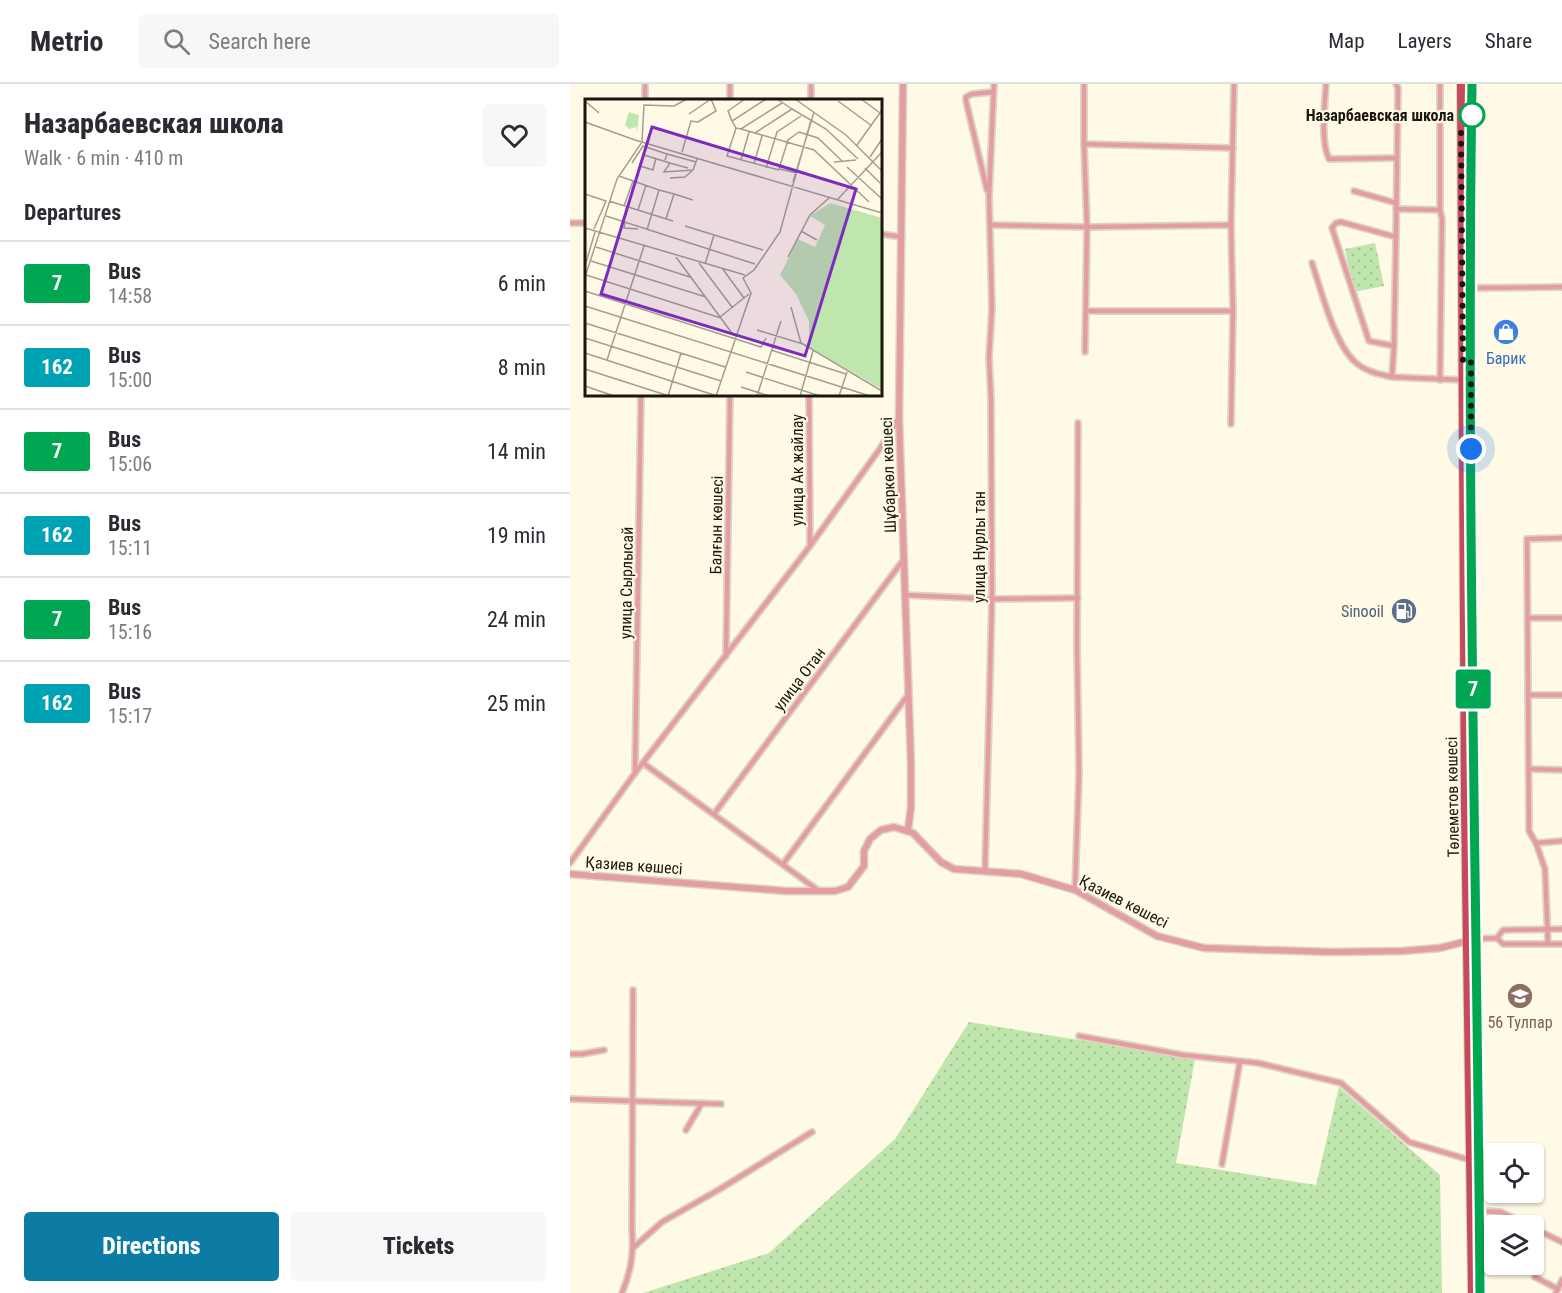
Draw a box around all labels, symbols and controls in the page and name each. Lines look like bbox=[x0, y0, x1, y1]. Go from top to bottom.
search box bbox=[139, 14, 559, 68]
text: Metrio bbox=[30, 25, 103, 58]
icon: search bbox=[160, 25, 193, 58]
text: Search here bbox=[208, 29, 311, 54]
text: Map bbox=[1328, 29, 1365, 53]
text: Layers bbox=[1398, 29, 1452, 53]
text: Share bbox=[1485, 29, 1532, 53]
inset map bbox=[585, 99, 882, 396]
marker: Назарбаевская школа bbox=[1459, 102, 1485, 128]
button: heart bbox=[483, 104, 546, 167]
place label: Назарбаевская школа bbox=[1306, 106, 1454, 125]
text: Назарбаевская школа bbox=[24, 107, 284, 140]
text: Walk · 6 min · 410 m bbox=[24, 146, 183, 170]
text: Departures bbox=[24, 200, 121, 225]
text: Bus bbox=[108, 259, 141, 284]
text: 7 bbox=[52, 271, 62, 295]
text: 6 min bbox=[498, 271, 546, 296]
text: 14:58 bbox=[108, 284, 152, 308]
shop icon: Барик bbox=[1491, 317, 1521, 347]
text: Bus bbox=[108, 343, 141, 368]
place label: Барик bbox=[1486, 349, 1526, 368]
text: 162 bbox=[41, 355, 73, 379]
text: 8 min bbox=[498, 355, 546, 380]
text: 15:00 bbox=[108, 368, 152, 392]
street label: улица Ак жайлау bbox=[788, 414, 807, 526]
street label: Шұбаркөл көшесі bbox=[877, 417, 900, 533]
text: Bus bbox=[108, 427, 141, 452]
your location bbox=[1456, 434, 1486, 464]
text: 7 bbox=[52, 439, 62, 463]
text: 14 min bbox=[487, 439, 546, 464]
text: 15:06 bbox=[108, 452, 152, 476]
street label: Балғын көшесі bbox=[706, 476, 727, 574]
street label: улица Нурлы тан bbox=[970, 491, 989, 603]
text: Bus bbox=[108, 511, 141, 536]
text: 162 bbox=[41, 523, 73, 547]
text: 19 min bbox=[487, 523, 546, 548]
street label: улица Сырлысай bbox=[616, 527, 637, 639]
text: 15:11 bbox=[108, 536, 152, 560]
text: Bus bbox=[108, 595, 141, 620]
fuel station icon: Sinooil bbox=[1389, 596, 1419, 626]
place label: Sinooil bbox=[1341, 602, 1384, 621]
text: 7 bbox=[52, 607, 62, 631]
text: 24 min bbox=[487, 607, 546, 632]
text: 15:16 bbox=[108, 620, 152, 644]
street label: улица Отан bbox=[769, 644, 829, 715]
line badge: 7 bbox=[1454, 670, 1492, 708]
text: 7 bbox=[1468, 677, 1478, 701]
text: Bus bbox=[108, 679, 141, 704]
text: 162 bbox=[41, 691, 73, 715]
text: 25 min bbox=[487, 691, 546, 716]
text: 15:17 bbox=[108, 704, 152, 728]
street label: Төлеметов көшесі bbox=[1442, 737, 1463, 857]
street label: Қазиев көшесі bbox=[585, 853, 683, 878]
street label: Қазиев көшесі bbox=[1076, 871, 1171, 932]
school or university icon: 56 Тулпар bbox=[1505, 981, 1535, 1011]
place label: 56 Тулпар bbox=[1487, 1013, 1553, 1032]
map controls bbox=[1484, 1143, 1544, 1275]
button: locate bbox=[1484, 1143, 1544, 1203]
button: Directions bbox=[24, 1212, 279, 1281]
button: Tickets bbox=[291, 1212, 546, 1281]
button: layers bbox=[1484, 1215, 1544, 1275]

